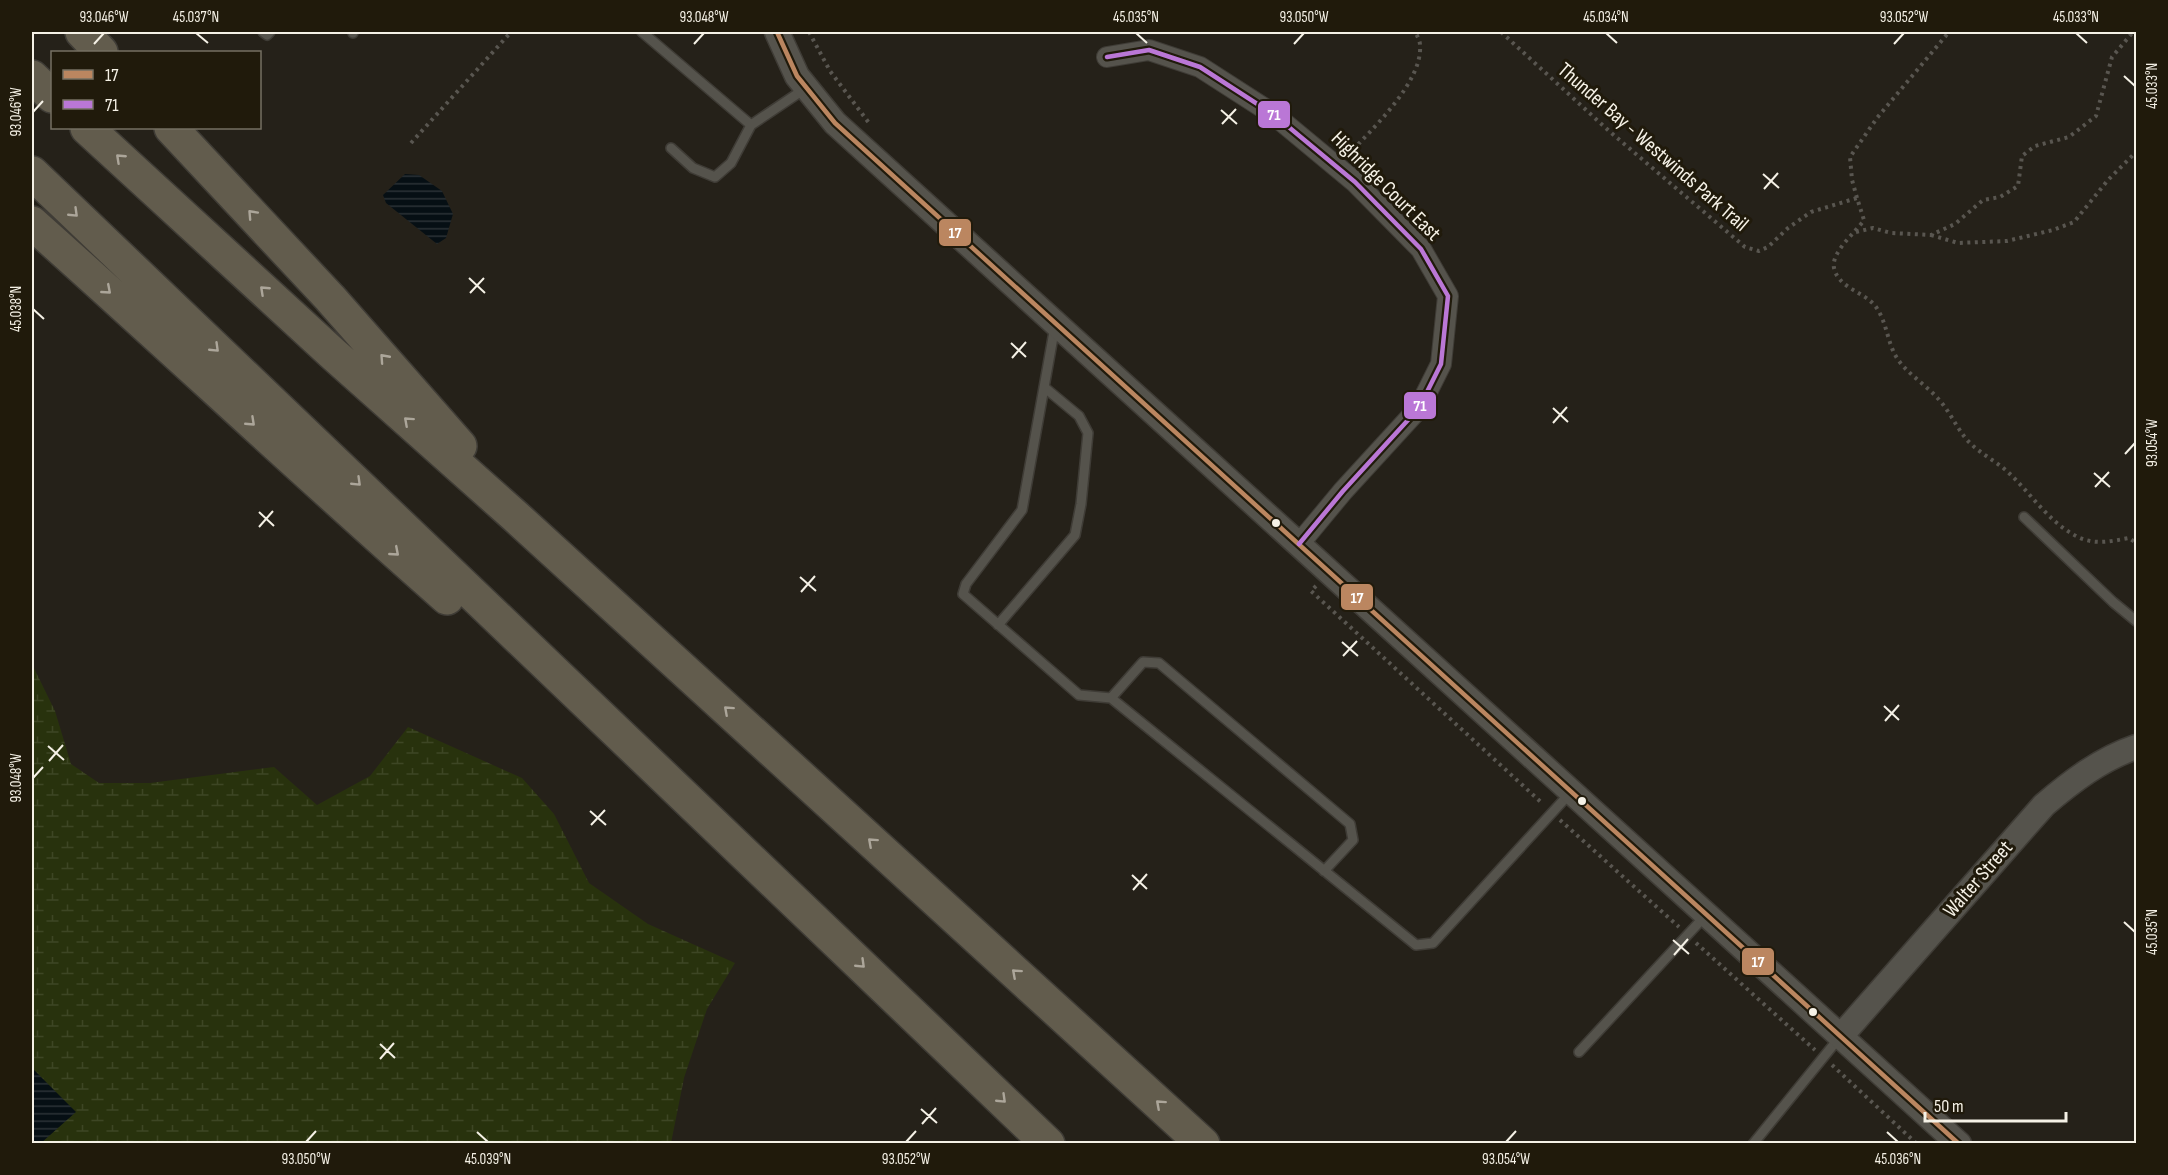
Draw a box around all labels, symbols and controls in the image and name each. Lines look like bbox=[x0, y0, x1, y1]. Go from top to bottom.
text: 93.046°W bbox=[79, 8, 129, 27]
text: 45.037°N bbox=[173, 8, 219, 27]
text: 93.048°W bbox=[680, 8, 729, 27]
text: 45.035°N bbox=[1113, 8, 1159, 27]
text: 93.050°W bbox=[1280, 8, 1329, 27]
text: 45.034°N bbox=[1583, 8, 1629, 27]
text: 93.052°W bbox=[1880, 8, 1928, 27]
text: 45.033°N bbox=[2053, 8, 2099, 27]
legend bbox=[51, 51, 261, 129]
street label: Thunder Bay - Westwinds Park Trail bbox=[1553, 57, 1753, 237]
text: 45.033°N bbox=[2143, 63, 2162, 109]
text: 17 bbox=[105, 65, 119, 86]
text: 93.046°W bbox=[7, 87, 26, 137]
text: 71 bbox=[105, 95, 119, 116]
line badge: 71 bbox=[1257, 100, 1291, 129]
text: 71 bbox=[1267, 106, 1281, 125]
street label: Highridge Court East bbox=[1326, 126, 1446, 246]
one-way arrow bbox=[117, 154, 127, 165]
one-way arrow bbox=[67, 206, 78, 217]
one-way arrow bbox=[248, 210, 259, 221]
line badge: 17 bbox=[938, 218, 972, 247]
text: 17 bbox=[948, 224, 962, 243]
one-way arrow bbox=[100, 283, 111, 294]
text: 45.038°N bbox=[7, 286, 26, 332]
one-way arrow bbox=[260, 287, 271, 298]
one-way arrow bbox=[209, 341, 219, 352]
one-way arrow bbox=[380, 354, 391, 365]
line badge: 71 bbox=[1403, 391, 1437, 420]
text: 71 bbox=[1413, 397, 1427, 416]
one-way arrow bbox=[243, 414, 254, 425]
one-way arrow bbox=[404, 417, 415, 428]
text: 93.054°W bbox=[2143, 419, 2162, 467]
one-way arrow bbox=[350, 475, 360, 486]
unlabelled marker bbox=[1270, 517, 1282, 529]
one-way arrow bbox=[389, 545, 399, 556]
line badge: 17 bbox=[1340, 583, 1374, 611]
text: 17 bbox=[1350, 589, 1364, 608]
one-way arrow bbox=[724, 706, 735, 717]
text: 93.048°W bbox=[7, 753, 26, 802]
unlabelled marker bbox=[1576, 795, 1588, 807]
street label: Walter Street bbox=[1938, 836, 2018, 922]
one-way arrow bbox=[868, 838, 878, 849]
text: 45.035°N bbox=[2143, 909, 2162, 955]
line badge: 17 bbox=[1741, 947, 1775, 976]
text: 17 bbox=[1751, 953, 1765, 972]
one-way arrow bbox=[855, 957, 865, 968]
one-way arrow bbox=[1012, 969, 1022, 980]
unlabelled marker bbox=[1807, 1006, 1819, 1018]
scale bar bbox=[1925, 1085, 2066, 1123]
one-way arrow bbox=[995, 1092, 1006, 1103]
text: 50 m bbox=[1934, 1096, 1964, 1117]
one-way arrow bbox=[1156, 1100, 1167, 1111]
text: 93.050°W bbox=[282, 1150, 331, 1169]
text: 45.039°N bbox=[465, 1150, 511, 1169]
text: 93.052°W bbox=[882, 1150, 930, 1169]
text: 93.054°W bbox=[1482, 1150, 1530, 1169]
text: 45.036°N bbox=[1875, 1150, 1921, 1169]

